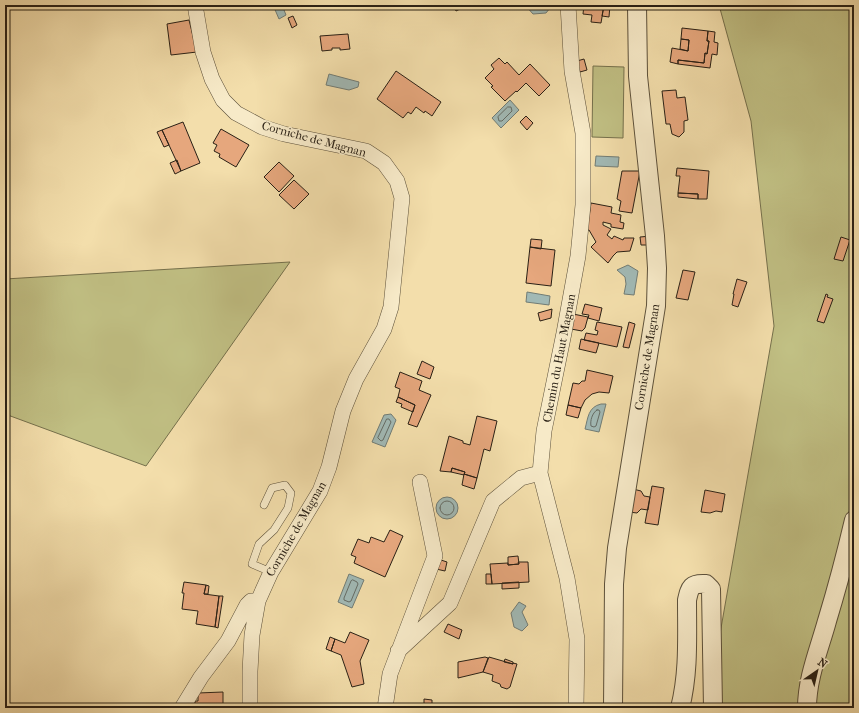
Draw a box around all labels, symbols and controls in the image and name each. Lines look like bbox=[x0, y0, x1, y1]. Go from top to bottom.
street label: Corniche de Magnan bbox=[260, 118, 368, 160]
street label: Chemin du Haut Magnan bbox=[540, 292, 578, 423]
street label: Corniche de Magnan bbox=[632, 303, 662, 411]
street label: Corniche de Magnan bbox=[263, 479, 329, 579]
north arrow bbox=[797, 651, 837, 691]
text: N bbox=[815, 655, 830, 671]

